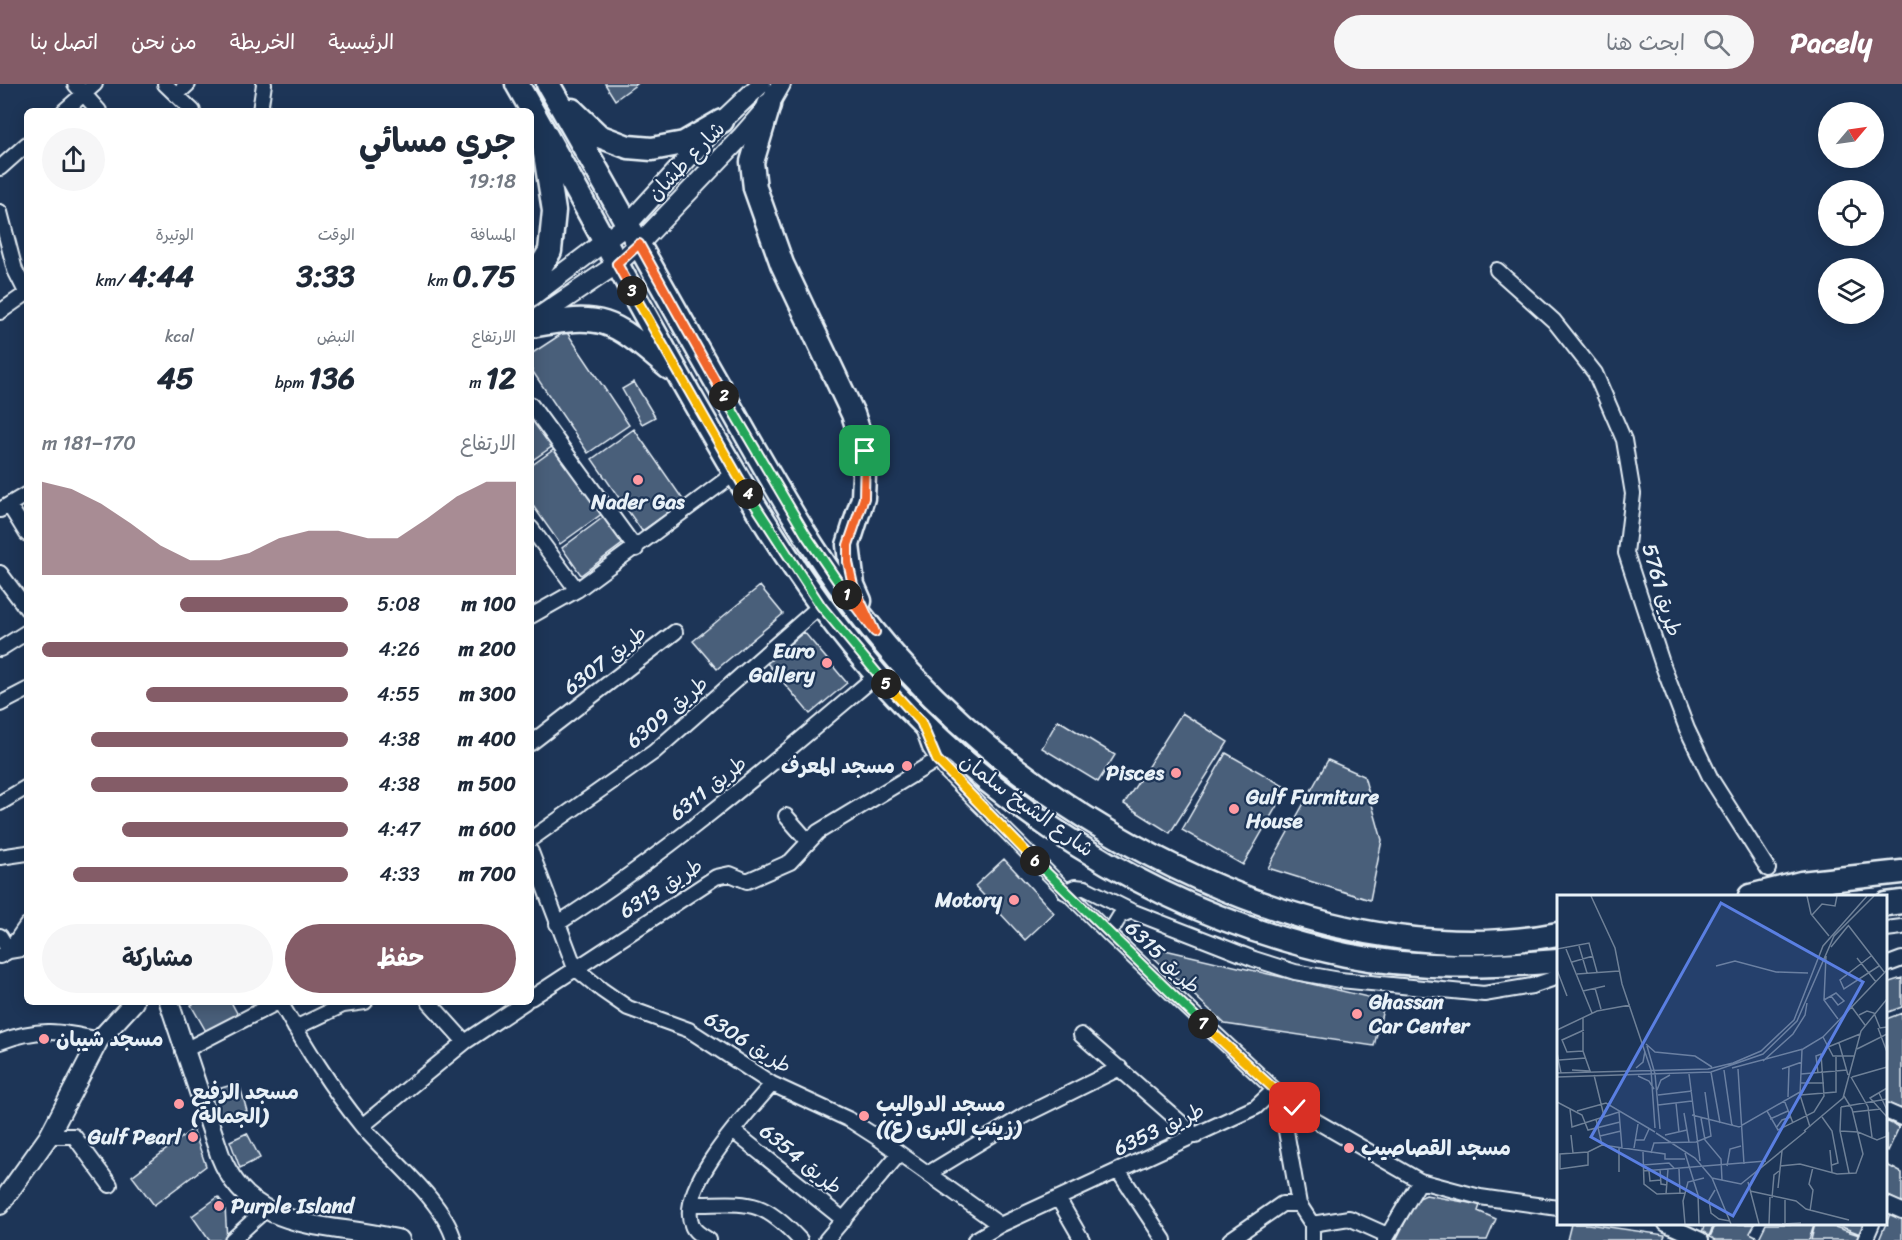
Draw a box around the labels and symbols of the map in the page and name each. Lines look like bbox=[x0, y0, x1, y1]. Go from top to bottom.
north arrow bbox=[1818, 102, 1884, 168]
street label: شارع طشان bbox=[637, 112, 735, 210]
pin: 3 bbox=[617, 276, 647, 306]
pin: 2 bbox=[709, 381, 739, 411]
pin bbox=[839, 425, 890, 476]
marker: Nader Gas bbox=[631, 473, 645, 487]
pin: 4 bbox=[733, 479, 763, 509]
place label: Nader Gas bbox=[590, 483, 685, 521]
street label: طريق 5761 bbox=[1631, 539, 1693, 641]
pin: 1 bbox=[832, 580, 862, 610]
street label: طريق 6307 bbox=[555, 615, 655, 705]
place label: Euro Gallery bbox=[748, 632, 816, 694]
marker: Euro Gallery bbox=[820, 656, 834, 670]
street label: طريق 6309 bbox=[617, 666, 717, 758]
pin: 5 bbox=[871, 669, 901, 699]
street label: شارع الشيخ سلمان bbox=[951, 743, 1103, 867]
street label: طريق 6311 bbox=[660, 745, 756, 831]
place label: مسجد المعرف bbox=[781, 747, 895, 785]
place label: Pisces bbox=[1106, 754, 1164, 792]
marker: مسجد المعرف bbox=[900, 759, 914, 773]
marker: Pisces bbox=[1169, 766, 1183, 780]
place label: Gulf Furniture House bbox=[1245, 778, 1379, 840]
marker: Gulf Furniture House bbox=[1227, 802, 1241, 816]
pin: 6 bbox=[1020, 846, 1050, 876]
street label: طريق 6313 bbox=[611, 847, 711, 929]
place label: Motory bbox=[934, 881, 1003, 919]
marker: Motory bbox=[1007, 893, 1021, 907]
inset map bbox=[1557, 895, 1887, 1225]
street label: طريق 6315 bbox=[1116, 910, 1210, 1004]
place label: Ghassan Car Center bbox=[1368, 983, 1472, 1045]
street label: طريق 6306 bbox=[696, 1000, 800, 1084]
marker: Ghassan Car Center bbox=[1350, 1007, 1364, 1021]
pin: 7 bbox=[1188, 1009, 1218, 1039]
place label: مسجد شيبان bbox=[56, 1020, 163, 1058]
marker: مسجد شيبان bbox=[37, 1032, 51, 1046]
place label: مسجد الرفيع (الجمالة) bbox=[191, 1073, 299, 1135]
pin bbox=[1269, 1082, 1320, 1133]
place label: مسجد الدواليب (زينب الكبرى (ع)) bbox=[876, 1085, 1022, 1147]
street label: طريق 6353 bbox=[1107, 1091, 1211, 1167]
marker: مسجد الرفيع (الجمالة) bbox=[172, 1097, 186, 1111]
marker: مسجد الدواليب (زينب الكبرى (ع)) bbox=[857, 1109, 871, 1123]
street label: طريق 6354 bbox=[751, 1113, 851, 1205]
place label: Gulf Pearl bbox=[87, 1118, 182, 1156]
place label: مسجد القصاصيب bbox=[1361, 1129, 1511, 1167]
marker: Gulf Pearl bbox=[186, 1130, 200, 1144]
marker: مسجد القصاصيب bbox=[1342, 1141, 1356, 1155]
place label: Purple Island bbox=[231, 1187, 356, 1225]
marker: Purple Island bbox=[212, 1199, 226, 1213]

